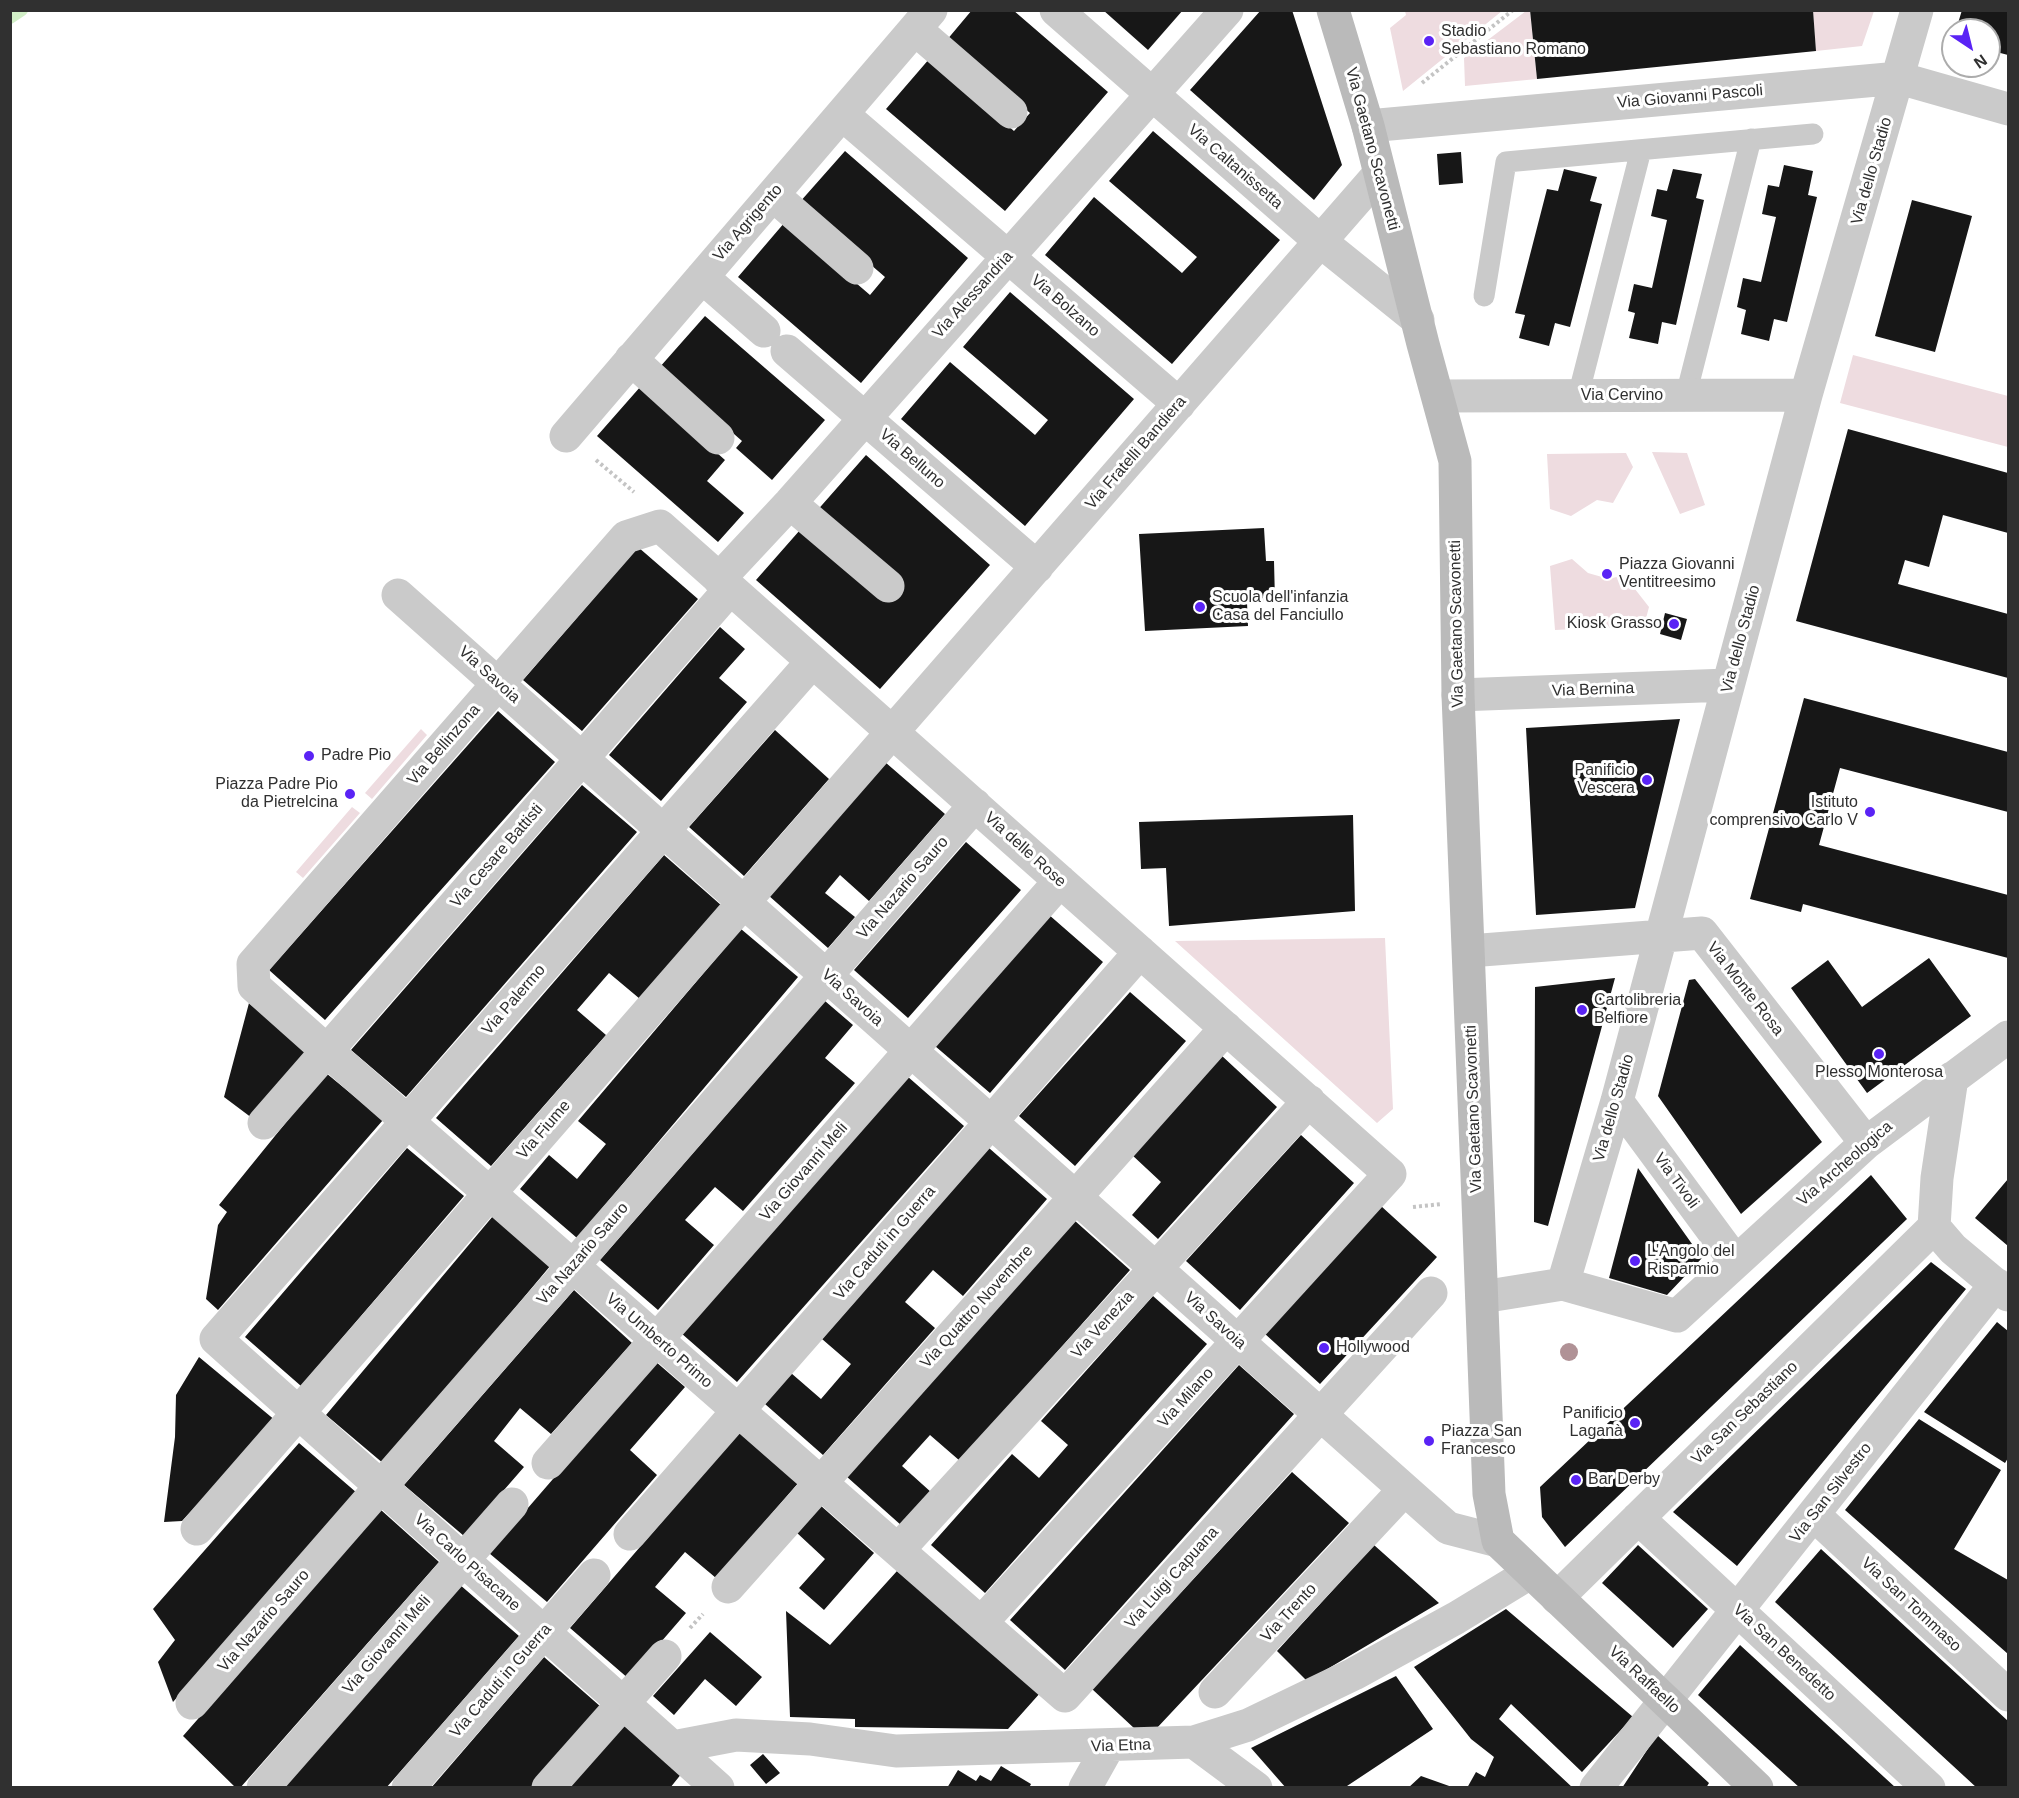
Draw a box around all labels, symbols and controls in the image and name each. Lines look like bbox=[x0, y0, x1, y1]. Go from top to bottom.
north arrow bbox=[1941, 18, 2001, 78]
place label: Stadio Sebastiano Romano bbox=[1441, 22, 1586, 60]
marker: Stadio Sebastiano Romano bbox=[1422, 34, 1436, 48]
text: N bbox=[1971, 51, 1990, 72]
street label: Via Gaetano Scavonetti bbox=[1341, 65, 1403, 233]
street label: Via Giovanni Pascoli bbox=[1616, 81, 1764, 113]
street label: Via dello Stadio bbox=[1847, 115, 1897, 227]
street label: Via Caltanissetta bbox=[1184, 120, 1286, 214]
street label: Via Agrigento bbox=[709, 181, 787, 265]
street label: Via Alessandria bbox=[929, 247, 1017, 343]
street label: Via Bolzano bbox=[1027, 271, 1103, 341]
street label: Via Cervino bbox=[1581, 386, 1663, 406]
street label: Via Fratelli Bandiera bbox=[1082, 392, 1190, 514]
street label: Via Belluno bbox=[875, 425, 949, 493]
street label: Via Gaetano Scavonetti bbox=[1446, 540, 1468, 708]
place label: Piazza Giovanni Ventitreesimo bbox=[1619, 555, 1735, 593]
marker: Piazza Giovanni Ventitreesimo bbox=[1600, 567, 1614, 581]
street label: Via dello Stadio bbox=[1717, 583, 1765, 695]
place label: Scuola dell'infanzia Casa del Fanciullo bbox=[1212, 588, 1348, 626]
marker: Scuola dell'infanzia Casa del Fanciullo bbox=[1193, 600, 1207, 614]
place label: Kiosk Grasso bbox=[1567, 614, 1662, 634]
marker: Kiosk Grasso bbox=[1667, 617, 1681, 631]
street label: Via Savoia bbox=[454, 642, 524, 708]
street label: Via Bernina bbox=[1551, 679, 1635, 701]
street label: Via Bellinzona bbox=[404, 701, 484, 789]
place label: Padre Pio bbox=[321, 746, 391, 766]
marker: Padre Pio bbox=[302, 749, 316, 763]
place label: Panificio Vescera bbox=[1575, 761, 1635, 799]
marker: Panificio Vescera bbox=[1640, 773, 1654, 787]
place label: Piazza Padre Pio da Pietrelcina bbox=[215, 775, 338, 813]
marker: Piazza Padre Pio da Pietrelcina bbox=[343, 787, 357, 801]
place label: Istituto comprensivo Carlo V bbox=[1710, 793, 1858, 831]
street label: Via Cesare Battisti bbox=[447, 800, 547, 912]
marker: Istituto comprensivo Carlo V bbox=[1863, 805, 1877, 819]
street label: Via delle Rose bbox=[980, 808, 1070, 892]
street label: Via Nazario Sauro bbox=[853, 833, 953, 943]
street label: Via Monte Rosa bbox=[1702, 938, 1788, 1040]
street label: Via Palermo bbox=[478, 961, 550, 1039]
street label: Via Savoia bbox=[817, 965, 887, 1031]
place label: Cartolibreria Belfiore bbox=[1594, 991, 1681, 1029]
marker: Cartolibreria Belfiore bbox=[1575, 1003, 1589, 1017]
street label: Via Gaetano Scavonetti bbox=[1461, 1025, 1487, 1193]
marker: Plesso Monterosa bbox=[1872, 1047, 1886, 1061]
street label: Via dello Stadio bbox=[1589, 1052, 1639, 1164]
place label: Plesso Monterosa bbox=[1815, 1063, 1943, 1083]
street label: Via Fiume bbox=[513, 1097, 575, 1163]
street label: Via Archeologica bbox=[1794, 1117, 1896, 1211]
street label: Via Giovanni Meli bbox=[756, 1119, 852, 1225]
street label: Via Tivoli bbox=[1649, 1149, 1703, 1213]
street label: Via Caduti in Guerra bbox=[830, 1182, 940, 1304]
street label: Via Nazario Sauro bbox=[533, 1199, 633, 1309]
street label: Via Quattro Novembre bbox=[917, 1242, 1037, 1372]
place label: L'Angolo del Risparmio bbox=[1647, 1242, 1735, 1280]
marker: L'Angolo del Risparmio bbox=[1628, 1254, 1642, 1268]
street label: Via Venezia bbox=[1068, 1287, 1138, 1363]
street label: Via Savoia bbox=[1180, 1288, 1250, 1354]
street label: Via Umberto Primo bbox=[602, 1290, 716, 1392]
place label: Hollywood bbox=[1336, 1338, 1410, 1358]
marker: Hollywood bbox=[1317, 1341, 1331, 1355]
street label: Via San Sebastiano bbox=[1688, 1357, 1802, 1469]
street label: Via Milano bbox=[1154, 1364, 1218, 1432]
place label: Panificio Laganà bbox=[1563, 1404, 1623, 1442]
marker: Panificio Laganà bbox=[1628, 1416, 1642, 1430]
place label: Piazza San Francesco bbox=[1441, 1422, 1522, 1460]
marker: Piazza San Francesco bbox=[1422, 1434, 1436, 1448]
street label: Via San Silvestro bbox=[1786, 1439, 1876, 1547]
place label: Bar Derby bbox=[1588, 1470, 1660, 1490]
marker: Bar Derby bbox=[1569, 1473, 1583, 1487]
street label: Via Carlo Pisacane bbox=[410, 1510, 524, 1616]
street label: Via Luigi Capuana bbox=[1121, 1523, 1223, 1633]
street label: Via San Tommaso bbox=[1857, 1554, 1965, 1656]
street label: Via Nazario Sauro bbox=[214, 1566, 314, 1676]
street label: Via Trento bbox=[1257, 1580, 1321, 1646]
street label: Via Giovanni Meli bbox=[339, 1592, 435, 1698]
street label: Via San Benedetto bbox=[1729, 1601, 1839, 1705]
street label: Via Caduti in Guerra bbox=[446, 1620, 556, 1742]
street label: Via Raffaello bbox=[1604, 1642, 1684, 1718]
street label: Via Etna bbox=[1091, 1735, 1151, 1757]

